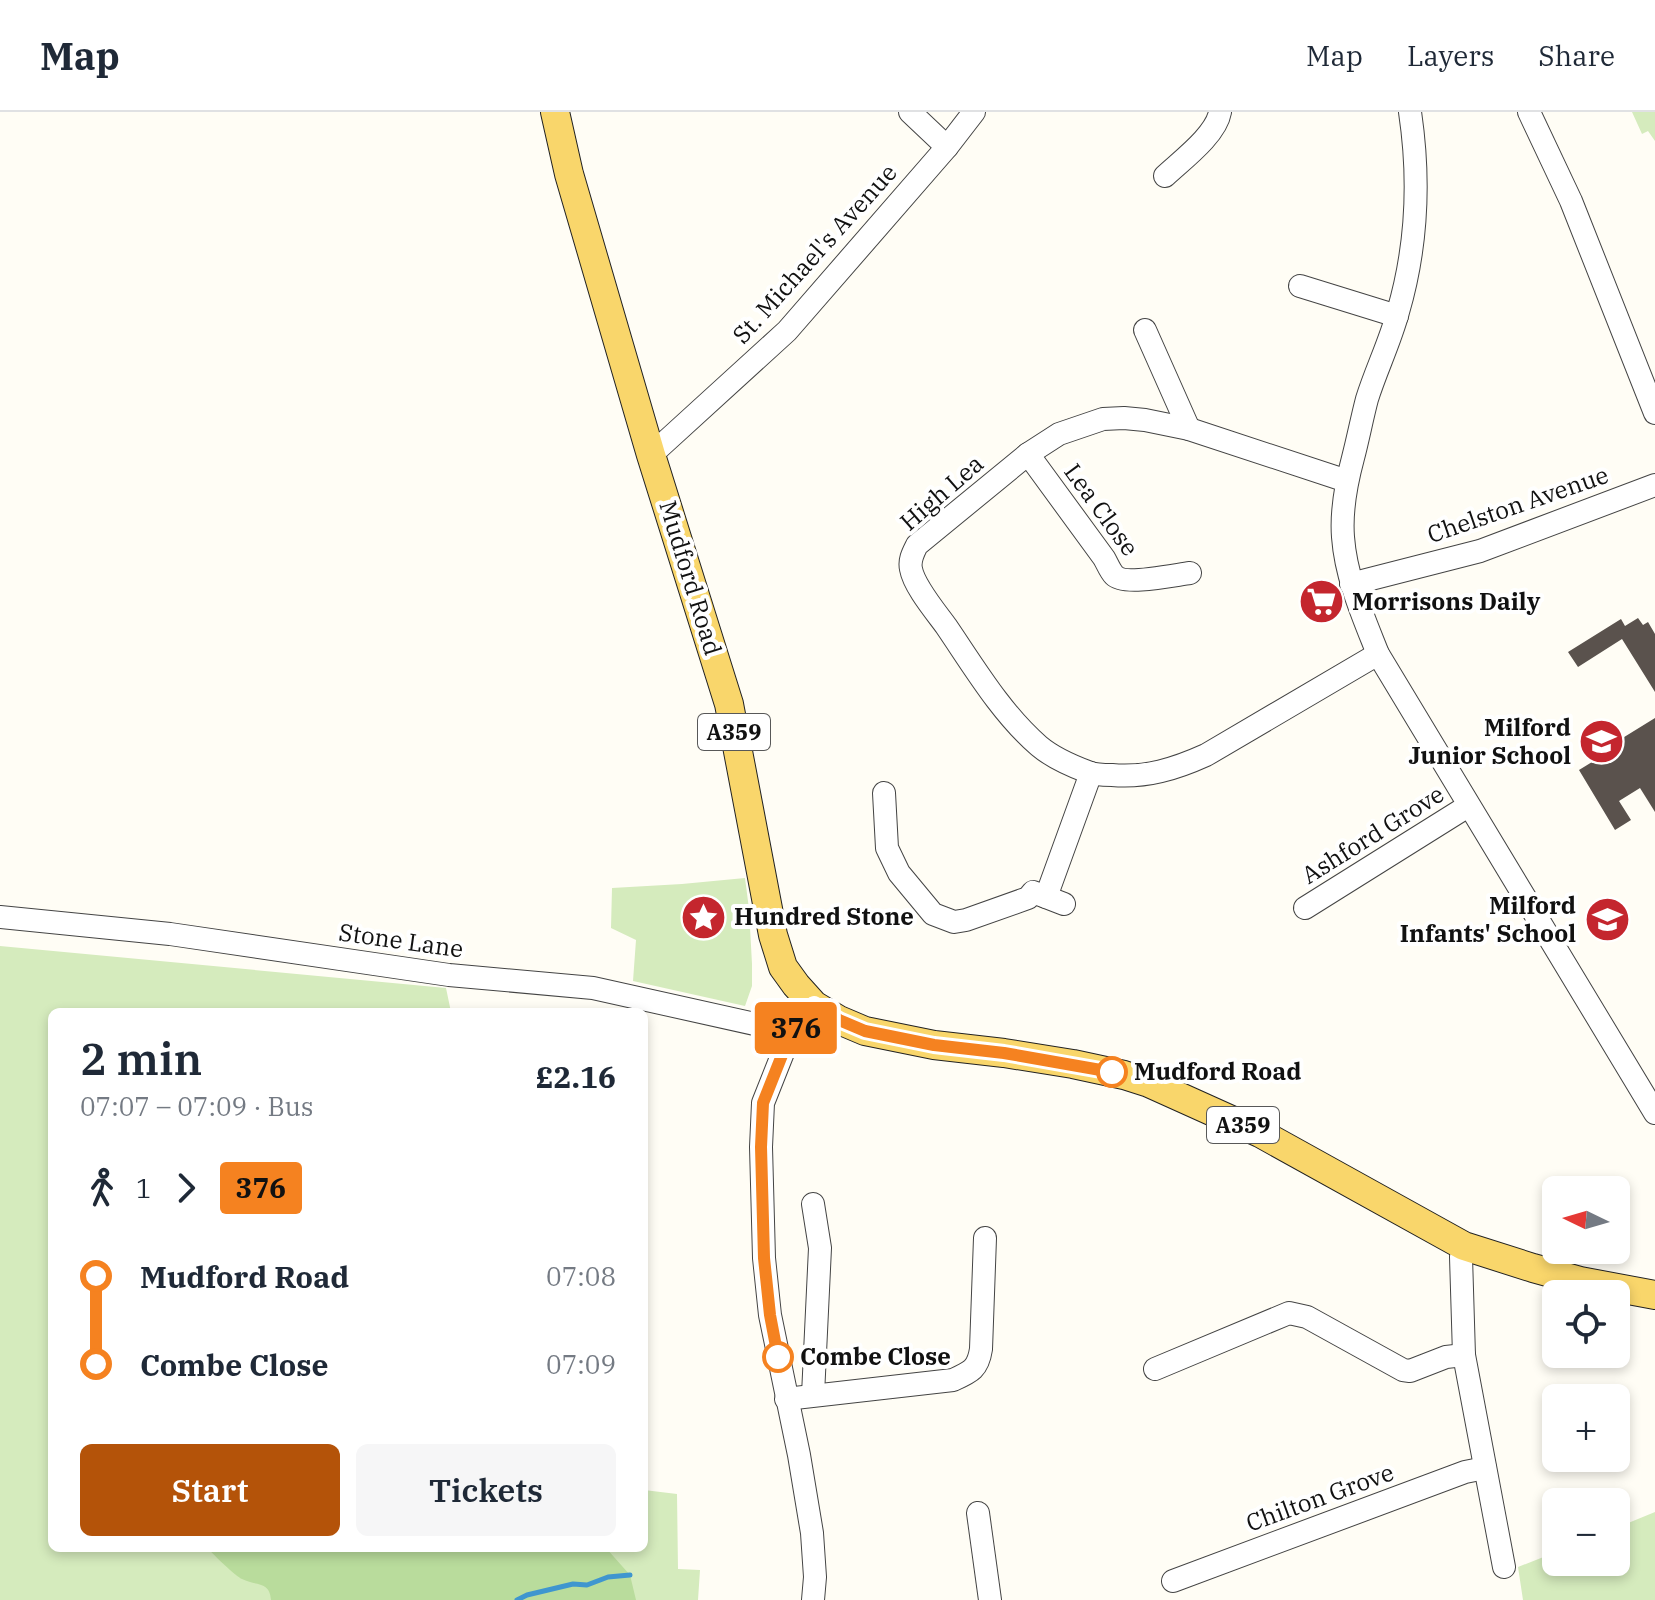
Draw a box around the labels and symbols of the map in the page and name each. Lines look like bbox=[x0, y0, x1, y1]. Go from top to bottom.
street label: St. Michael's Avenue bbox=[725, 157, 904, 350]
street label: High Lea bbox=[893, 447, 990, 537]
street label: Lea Close bbox=[1057, 457, 1146, 562]
street label: Chelston Avenue bbox=[1423, 458, 1612, 550]
street label: Mudford Road bbox=[652, 497, 730, 659]
supermarket icon: Morrisons Daily bbox=[1297, 578, 1345, 626]
place label: Morrisons Daily bbox=[1352, 585, 1541, 617]
place label: Milford Junior School bbox=[1408, 711, 1571, 771]
road number: A359 bbox=[698, 714, 770, 750]
school or university icon: Milford Junior School bbox=[1578, 718, 1626, 766]
street label: Ashford Grove bbox=[1295, 778, 1450, 891]
place label: Milford Infants' School bbox=[1400, 889, 1576, 949]
place icon: Hundred Stone bbox=[679, 893, 727, 941]
school or university icon: Milford Infants' School bbox=[1583, 896, 1631, 944]
place label: Hundred Stone bbox=[734, 900, 914, 932]
street label: Stone Lane bbox=[337, 915, 465, 965]
line badge: 376 bbox=[750, 1002, 842, 1054]
place label: Mudford Road bbox=[1134, 1055, 1301, 1087]
marker: Mudford Road bbox=[1097, 1057, 1127, 1087]
road number: A359 bbox=[1207, 1107, 1279, 1143]
north arrow bbox=[1542, 1176, 1630, 1264]
place label: Combe Close bbox=[800, 1340, 951, 1372]
marker: Combe Close bbox=[763, 1342, 793, 1372]
street label: Chilton Grove bbox=[1241, 1456, 1398, 1539]

